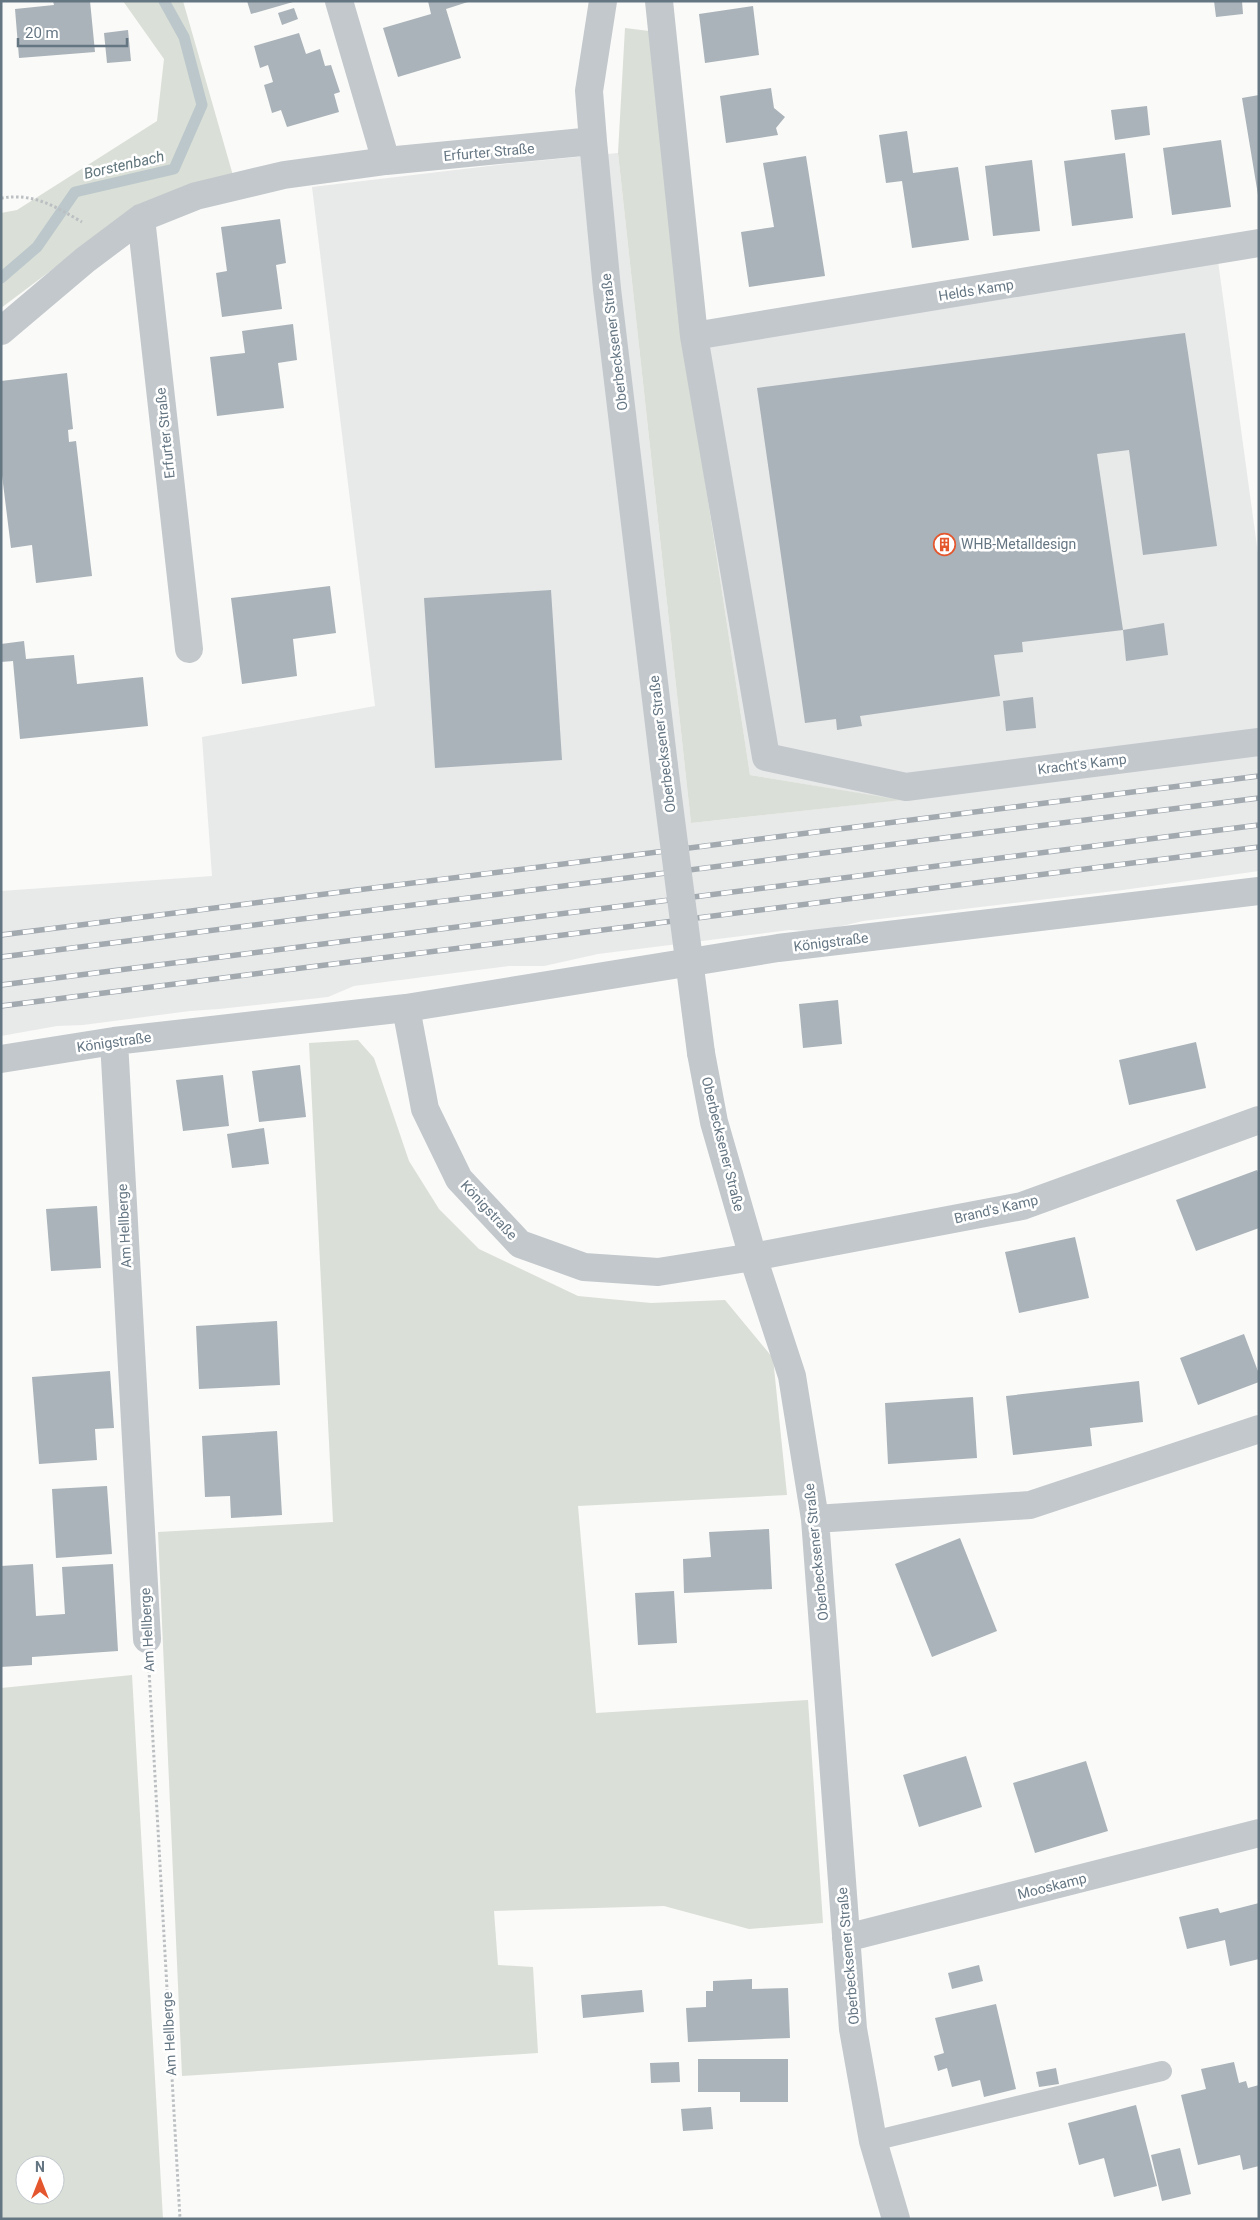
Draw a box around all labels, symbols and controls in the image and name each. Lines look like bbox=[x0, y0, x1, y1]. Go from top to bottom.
scale bar bbox=[18, 15, 126, 47]
text: 20 m bbox=[25, 24, 59, 42]
street label: Erfurter Straße bbox=[443, 140, 535, 164]
water label: Borstenbach bbox=[82, 147, 166, 183]
street label: Oberbecksener Straße bbox=[598, 272, 630, 412]
street label: Helds Kamp bbox=[937, 276, 1015, 304]
street label: Erfurter Straße bbox=[152, 387, 178, 479]
building icon: WHB-Metalldesign bbox=[933, 532, 957, 556]
place label: WHB-Metalldesign bbox=[961, 536, 1076, 552]
street label: Oberbecksener Straße bbox=[646, 674, 678, 814]
street label: Kracht's Kamp bbox=[1037, 751, 1128, 777]
street label: Königstraße bbox=[793, 929, 869, 955]
street label: Königstraße bbox=[76, 1029, 152, 1055]
street label: Oberbecksener Straße bbox=[699, 1075, 747, 1213]
street label: Königstraße bbox=[457, 1177, 521, 1243]
street label: Am Hellberge bbox=[114, 1183, 134, 1269]
street label: Brand's Kamp bbox=[953, 1192, 1040, 1226]
street label: Oberbecksener Straße bbox=[801, 1482, 831, 1622]
street label: Am Hellberge bbox=[137, 1587, 157, 1673]
street label: Mooskamp bbox=[1016, 1870, 1088, 1902]
street label: Oberbecksener Straße bbox=[834, 1887, 862, 2025]
street label: Am Hellberge bbox=[159, 1991, 179, 2077]
north arrow bbox=[15, 2155, 65, 2205]
text: N bbox=[35, 2159, 45, 2175]

